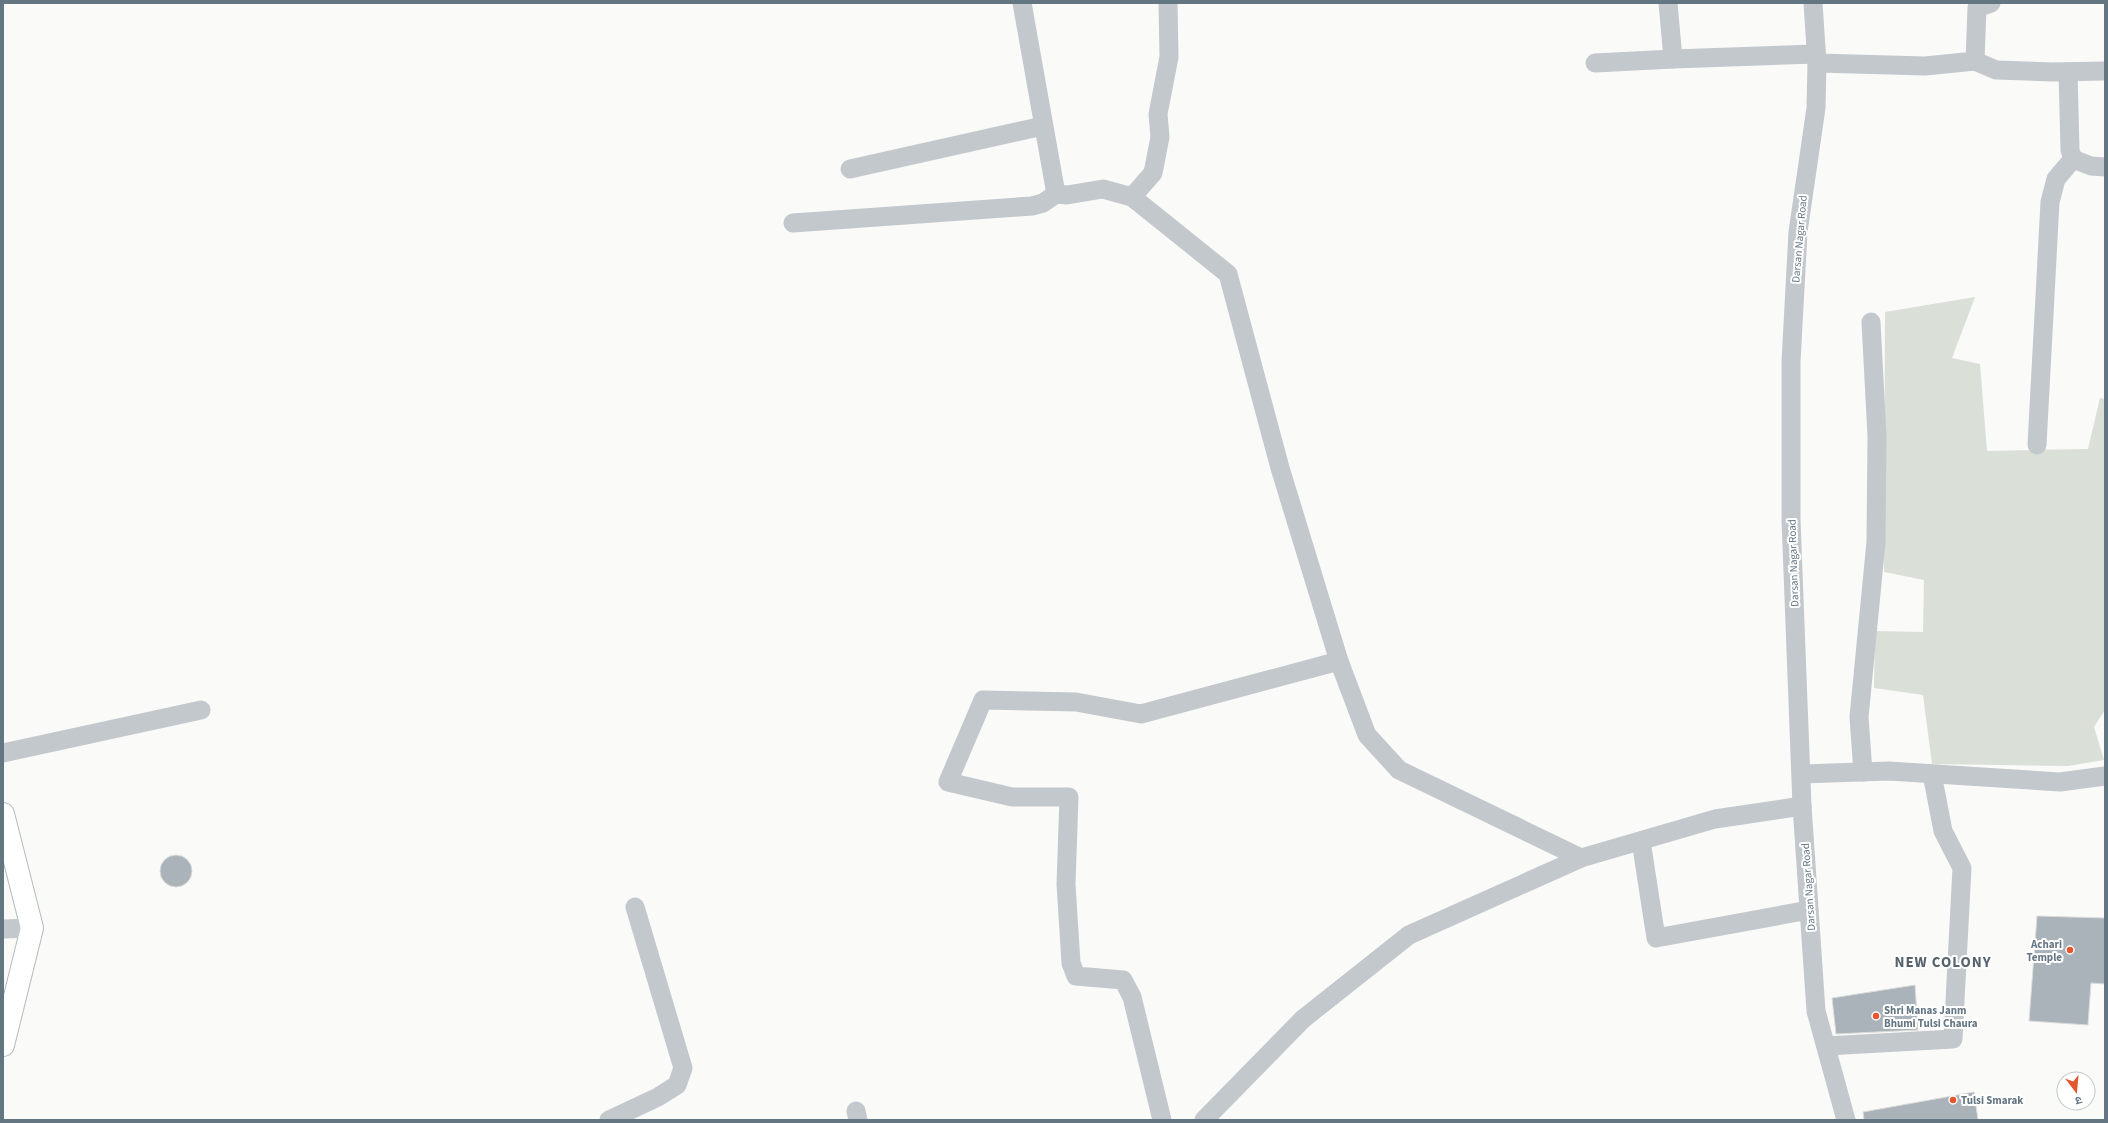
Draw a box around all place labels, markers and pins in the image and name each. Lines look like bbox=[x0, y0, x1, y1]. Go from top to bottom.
place label: Achari Temple bbox=[2026, 937, 2062, 965]
marker: Achari Temple bbox=[2065, 945, 2075, 955]
place label: Shri Manas Janm Bhumi Tulsi Chaura bbox=[1884, 1003, 1978, 1031]
marker: Shri Manas Janm Bhumi Tulsi Chaura bbox=[1871, 1011, 1881, 1021]
place label: Tulsi Smarak bbox=[1961, 1093, 2023, 1108]
marker: Tulsi Smarak bbox=[1948, 1095, 1958, 1105]

